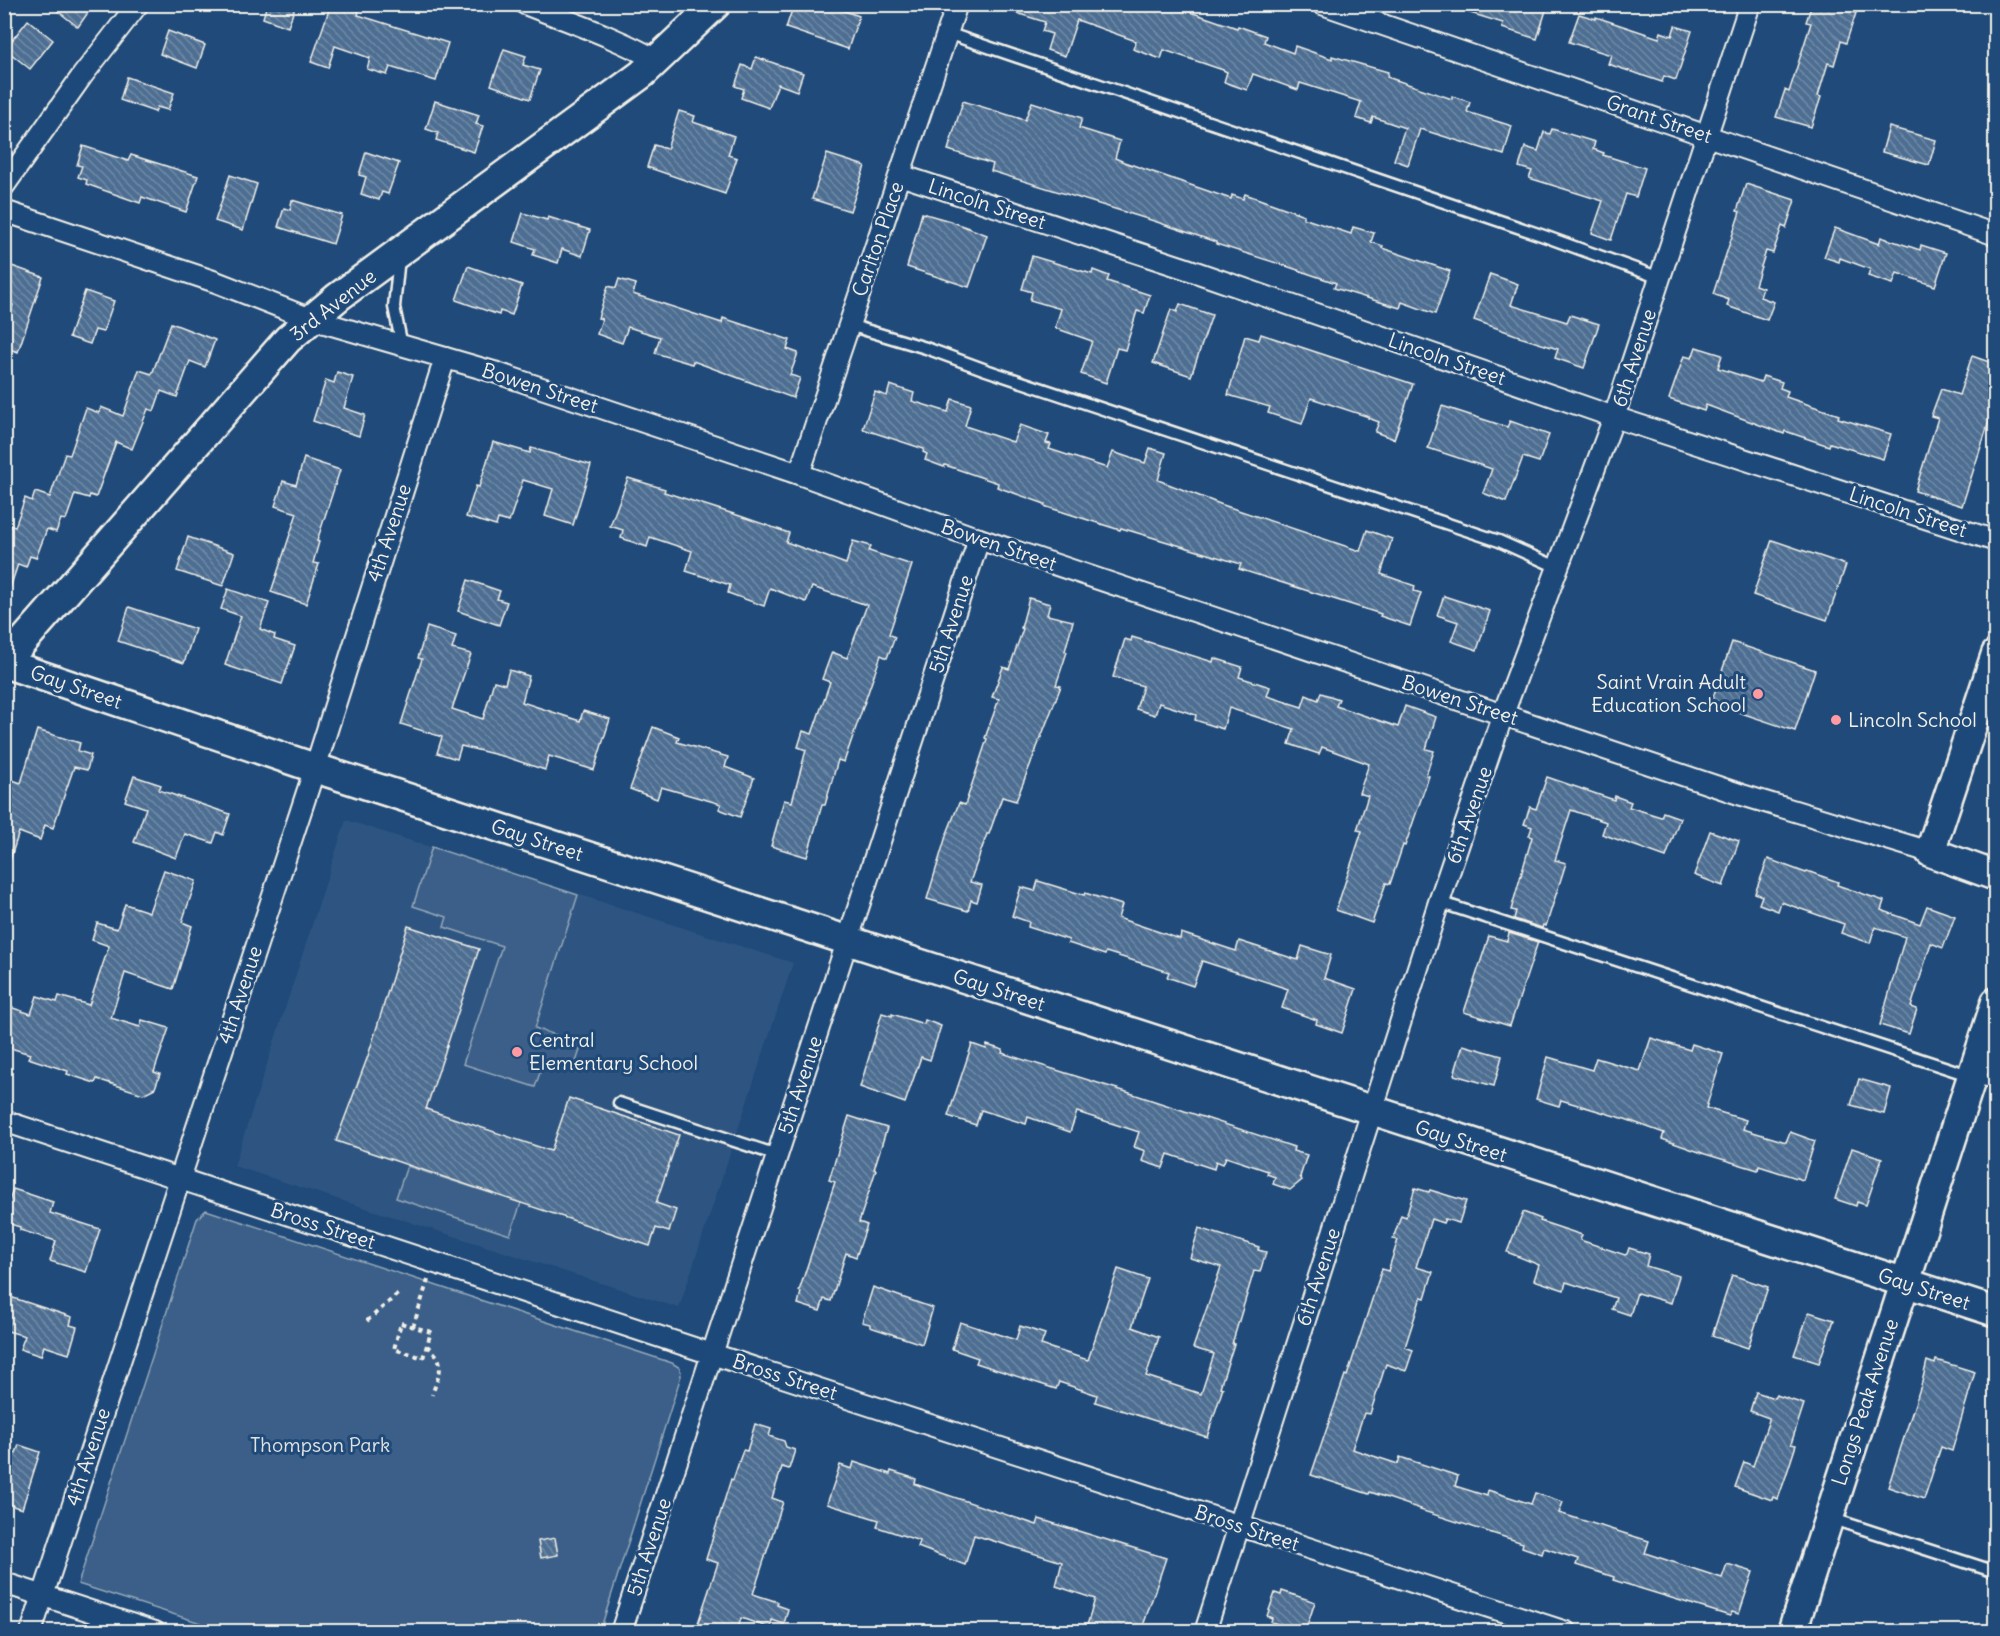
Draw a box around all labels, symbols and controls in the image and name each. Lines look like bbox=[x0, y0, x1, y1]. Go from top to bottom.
street label: Grant Street bbox=[1603, 89, 1716, 148]
street label: Lincoln Street bbox=[925, 173, 1049, 234]
street label: Carlton Place bbox=[846, 178, 909, 300]
street label: 3rd Avenue bbox=[284, 263, 381, 346]
street label: 6th Avenue bbox=[1606, 306, 1661, 410]
street label: Lincoln Street bbox=[1385, 327, 1509, 390]
street label: Bowen Street bbox=[479, 357, 602, 418]
street label: 4th Avenue bbox=[361, 481, 416, 585]
street label: Lincoln Street bbox=[1846, 481, 1970, 542]
street label: Bowen Street bbox=[938, 513, 1060, 576]
street label: 5th Avenue bbox=[923, 572, 978, 676]
street label: Gay Street bbox=[27, 659, 126, 714]
street label: Bowen Street bbox=[1399, 669, 1522, 730]
place label: Saint Vrain Adult Education School bbox=[1591, 669, 1746, 717]
marker: Saint Vrain Adult Education School bbox=[1751, 687, 1765, 701]
place label: Lincoln School bbox=[1848, 707, 1977, 732]
marker: Lincoln School bbox=[1829, 713, 1843, 727]
street label: 6th Avenue bbox=[1440, 763, 1497, 867]
street label: Gay Street bbox=[488, 813, 587, 866]
street label: 4th Avenue bbox=[212, 943, 267, 1047]
street label: Gay Street bbox=[950, 963, 1049, 1016]
place label: Central Elementary School bbox=[529, 1027, 698, 1075]
street label: 5th Avenue bbox=[772, 1033, 827, 1137]
marker: Central Elementary School bbox=[510, 1045, 524, 1059]
street label: Gay Street bbox=[1412, 1114, 1511, 1167]
street label: Bross Street bbox=[268, 1197, 379, 1254]
street label: 6th Avenue bbox=[1290, 1225, 1345, 1329]
street label: Gay Street bbox=[1875, 1262, 1974, 1315]
street label: Longs Peak Avenue bbox=[1826, 1315, 1903, 1488]
street label: Bross Street bbox=[730, 1348, 841, 1405]
street label: 4th Avenue bbox=[60, 1405, 115, 1509]
park label: Thompson Park bbox=[250, 1432, 390, 1457]
street label: 5th Avenue bbox=[621, 1495, 676, 1599]
street label: Bross Street bbox=[1192, 1499, 1303, 1556]

